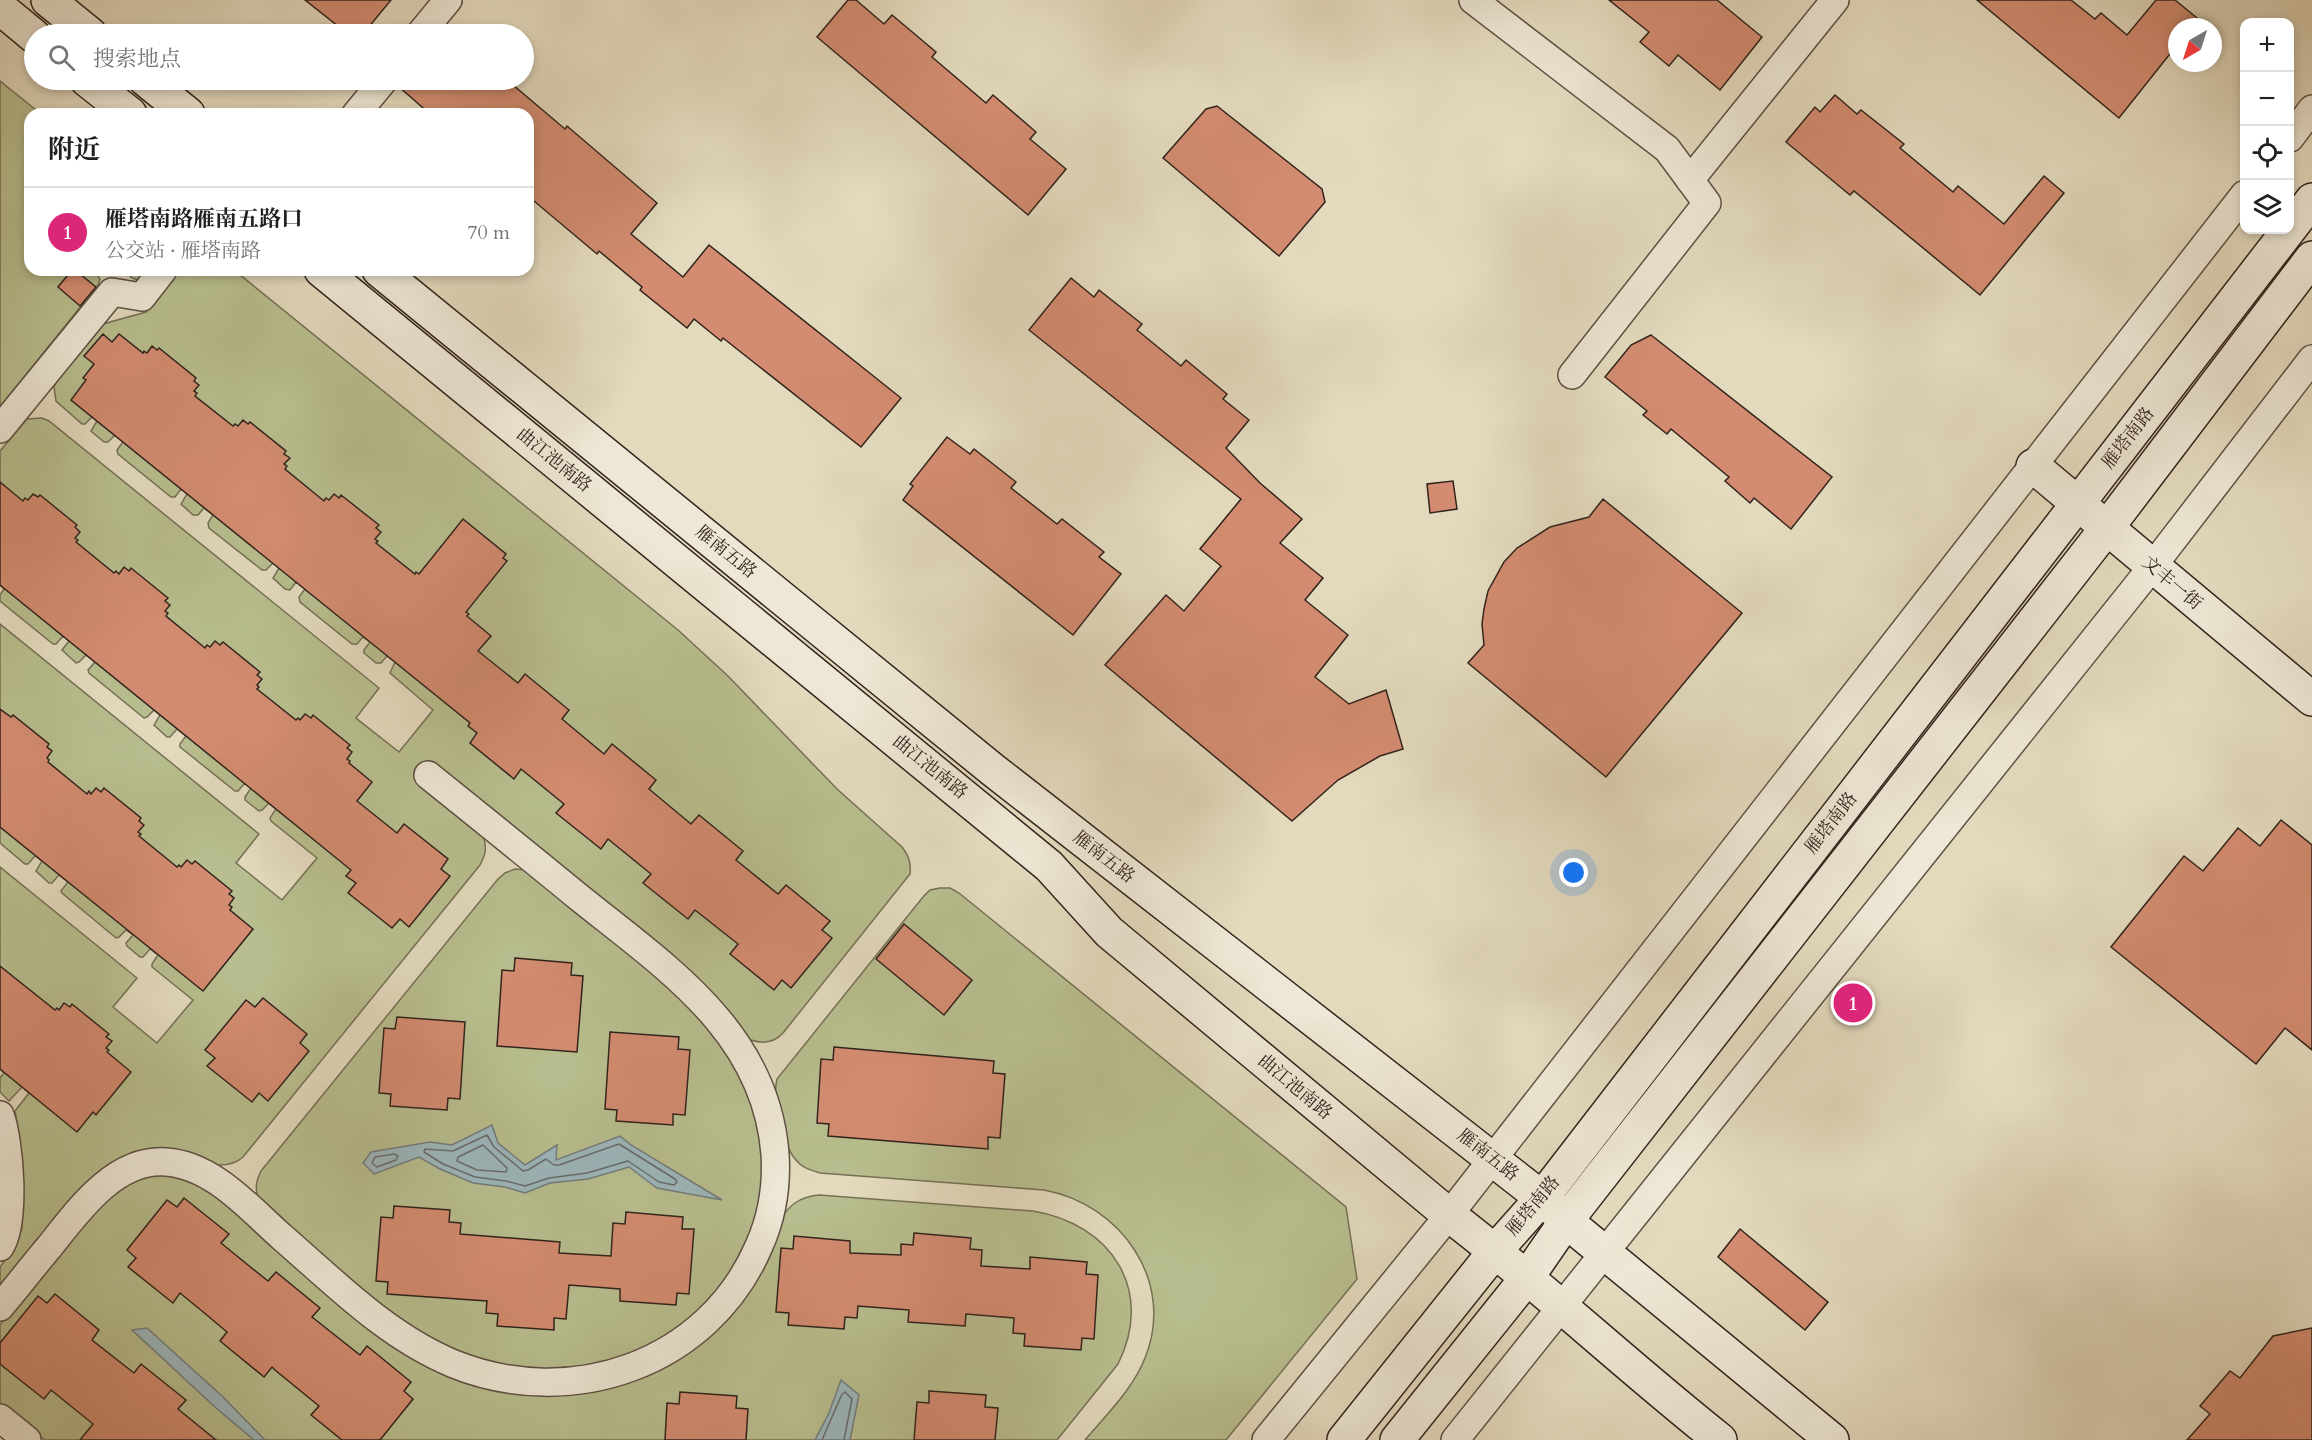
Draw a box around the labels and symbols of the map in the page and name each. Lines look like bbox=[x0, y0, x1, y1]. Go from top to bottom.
north arrow bbox=[2168, 18, 2222, 72]
street label: 雁塔南路 bbox=[2096, 402, 2160, 474]
street label: 曲江池南路 bbox=[511, 422, 597, 498]
street label: 雁南五路 bbox=[690, 520, 762, 584]
street label: 文丰一街 bbox=[2136, 550, 2208, 616]
street label: 曲江池南路 bbox=[887, 729, 973, 805]
street label: 雁塔南路 bbox=[1799, 787, 1863, 859]
street label: 雁南五路 bbox=[1068, 825, 1140, 889]
your location bbox=[1559, 858, 1588, 887]
pin: 1 bbox=[1834, 980, 1872, 1026]
street label: 曲江池南路 bbox=[1252, 1048, 1338, 1126]
street label: 雁南五路 bbox=[1452, 1123, 1524, 1187]
street label: 雁塔南路 bbox=[1500, 1170, 1566, 1242]

